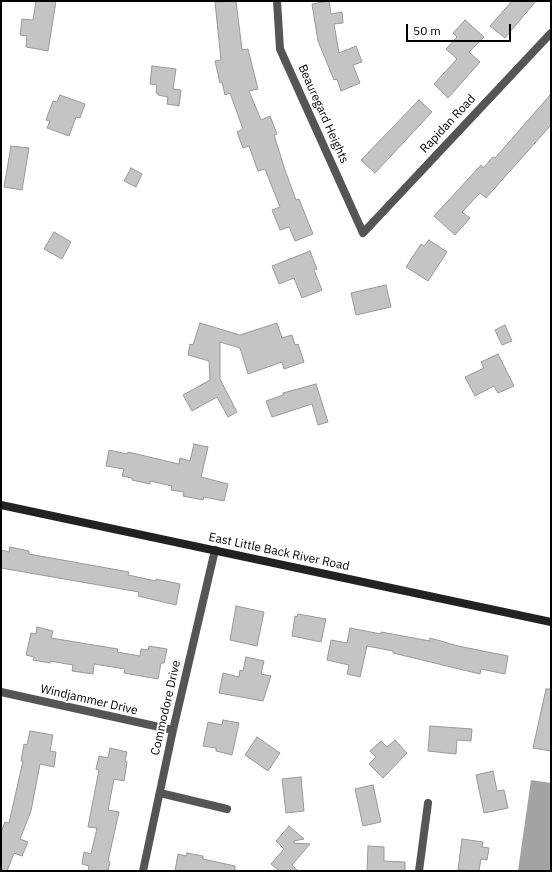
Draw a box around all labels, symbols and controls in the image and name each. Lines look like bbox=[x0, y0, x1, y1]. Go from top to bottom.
scale bar bbox=[408, 16, 513, 42]
text: 50 m bbox=[413, 23, 441, 38]
street label: Beauregard Heights bbox=[295, 62, 351, 166]
street label: Rapidan Road bbox=[417, 92, 479, 156]
street label: East Little Back River Road bbox=[207, 530, 351, 574]
street label: Commodore Drive bbox=[148, 659, 184, 757]
street label: Windjammer Drive bbox=[39, 682, 139, 718]

